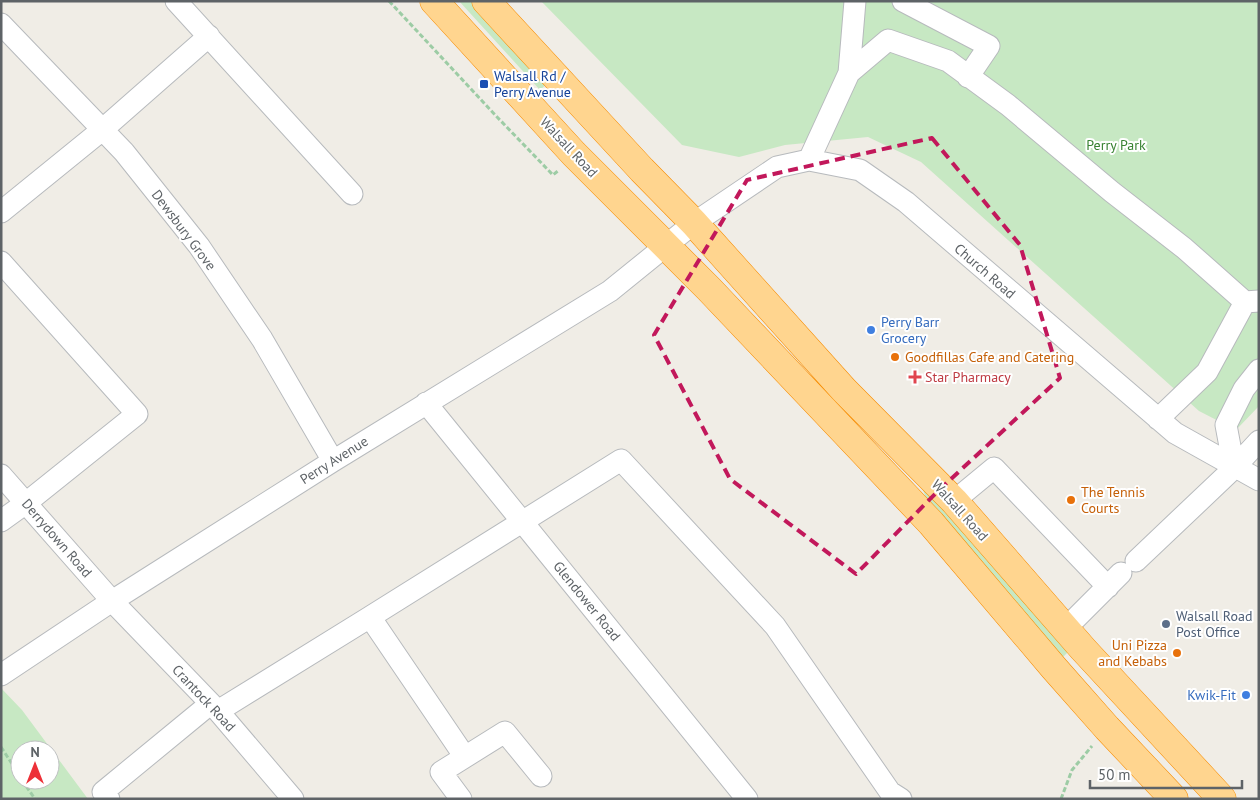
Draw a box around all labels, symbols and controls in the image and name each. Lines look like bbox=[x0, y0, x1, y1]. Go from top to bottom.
place label: Walsall Rd / Perry Avenue bbox=[494, 67, 571, 101]
marker: Walsall Rd / Perry Avenue bbox=[478, 78, 490, 90]
street label: Walsall Road bbox=[536, 113, 602, 181]
park label: Perry Park bbox=[1086, 136, 1146, 154]
street label: Dewsbury Grove bbox=[148, 186, 220, 274]
street label: Church Road bbox=[951, 240, 1019, 302]
place label: Perry Barr Grocery bbox=[881, 313, 940, 347]
marker: Perry Barr Grocery bbox=[865, 324, 877, 336]
place label: Goodfillas Cafe and Catering bbox=[905, 348, 1074, 366]
marker: Goodfillas Cafe and Catering bbox=[889, 351, 901, 363]
place label: Star Pharmacy bbox=[925, 368, 1011, 386]
marker: Star Pharmacy bbox=[909, 371, 921, 383]
street label: Perry Avenue bbox=[297, 432, 371, 488]
street label: Walsall Road bbox=[928, 476, 992, 544]
place label: The Tennis Courts bbox=[1081, 483, 1145, 517]
marker: The Tennis Courts bbox=[1065, 494, 1077, 506]
street label: Derrydown Road bbox=[18, 495, 96, 581]
street label: Glendower Road bbox=[549, 557, 625, 645]
place label: Walsall Road Post Office bbox=[1176, 607, 1252, 641]
marker: Walsall Road Post Office bbox=[1160, 618, 1172, 630]
place label: Uni Pizza and Kebabs bbox=[1098, 636, 1167, 670]
marker: Uni Pizza and Kebabs bbox=[1171, 647, 1183, 659]
street label: Crantock Road bbox=[168, 661, 240, 735]
place label: Kwik-Fit bbox=[1187, 686, 1236, 704]
marker: Kwik-Fit bbox=[1240, 689, 1252, 701]
north arrow bbox=[10, 740, 60, 790]
text: N bbox=[30, 743, 40, 761]
scale bar bbox=[1090, 758, 1242, 790]
text: 50 m bbox=[1098, 765, 1131, 784]

